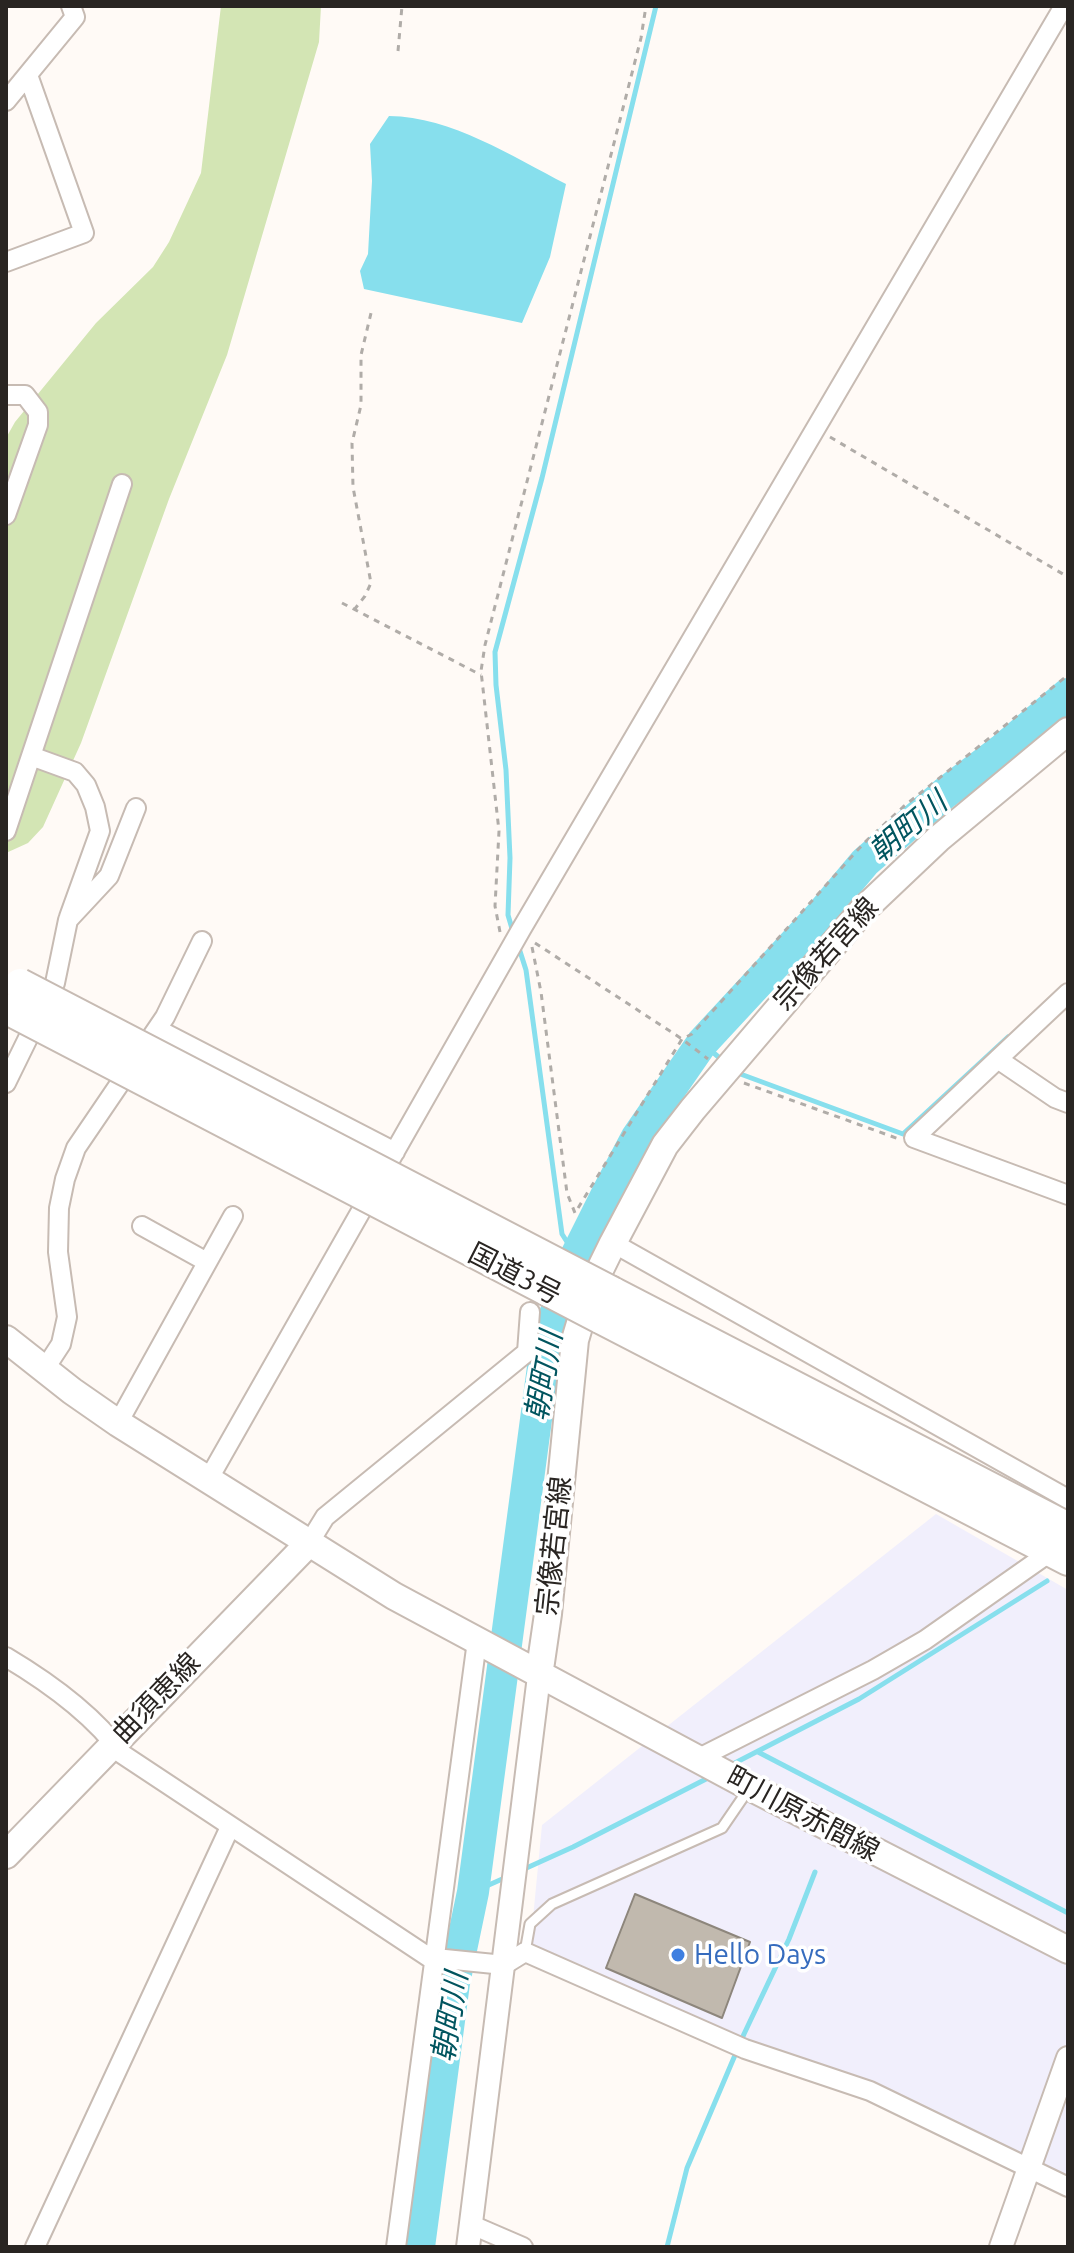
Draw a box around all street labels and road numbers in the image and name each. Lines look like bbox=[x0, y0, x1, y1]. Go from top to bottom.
street label: 宗像若宮線 bbox=[767, 891, 885, 1017]
street label: 国道3号 bbox=[463, 1236, 567, 1312]
street label: 宗像若宮線 bbox=[530, 1475, 578, 1617]
street label: 曲須恵線 bbox=[105, 1646, 207, 1750]
street label: 町川原赤間線 bbox=[721, 1760, 885, 1868]

